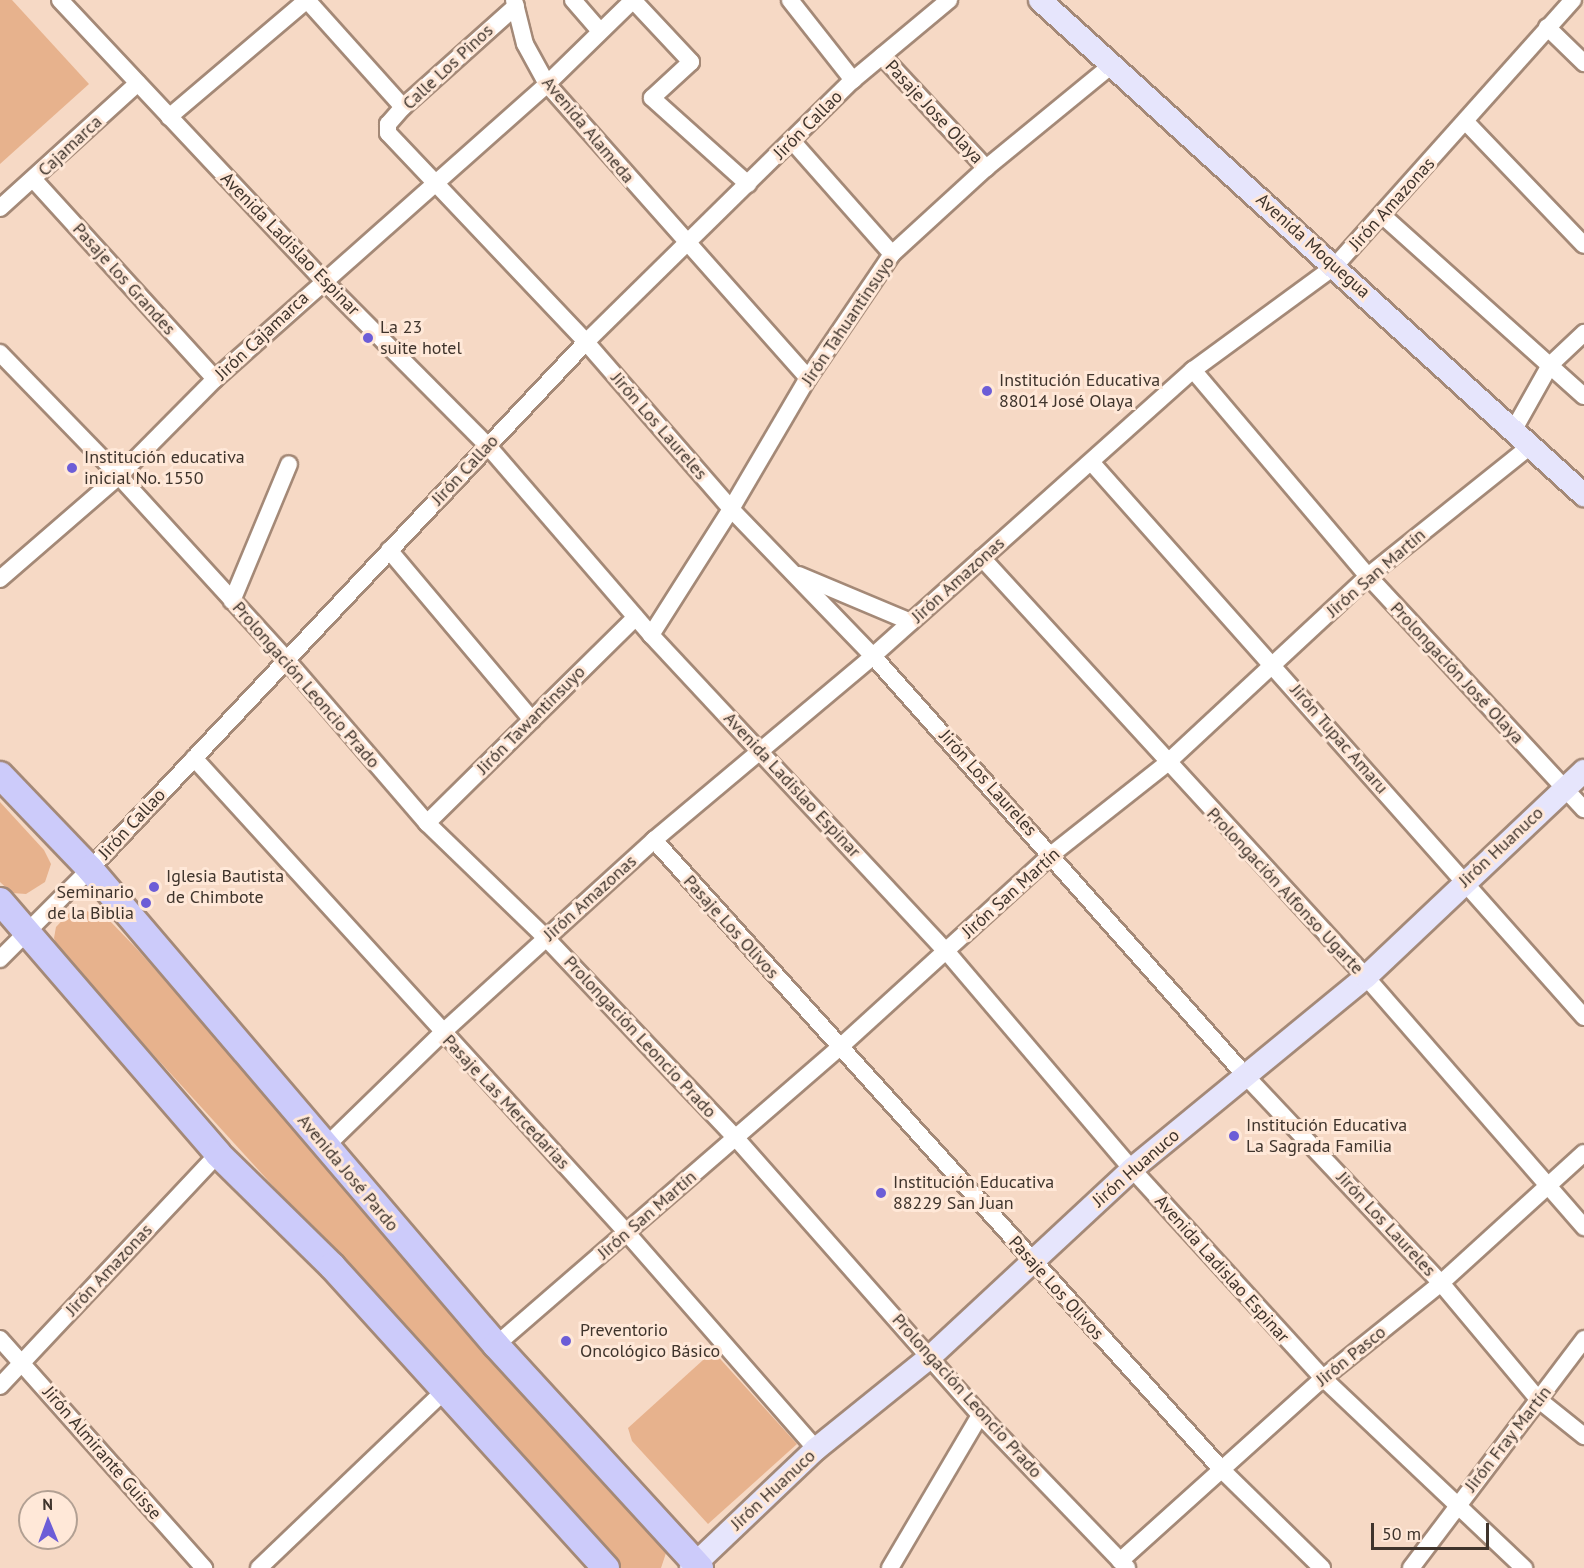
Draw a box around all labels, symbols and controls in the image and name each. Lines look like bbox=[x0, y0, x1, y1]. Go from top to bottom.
street label: Calle Los Pinos bbox=[398, 20, 498, 114]
street label: Pasaje Jose Olaya bbox=[880, 56, 988, 168]
street label: Avenida Alameda bbox=[537, 72, 639, 188]
street label: Jirón Callao bbox=[769, 86, 847, 164]
street label: Cajamarca bbox=[34, 111, 106, 181]
street label: Jirón Amazonas bbox=[1344, 153, 1440, 255]
street label: Avenida Ladislao Espinar bbox=[216, 168, 364, 320]
street label: Avenida Moquegua bbox=[1251, 189, 1375, 303]
street label: Pasaje los Grandes bbox=[68, 219, 180, 339]
street label: Jirón Tahuantinsuyo bbox=[797, 252, 899, 390]
street label: Jirón Cajamarca bbox=[211, 287, 313, 385]
place label: La 23 suite hotel bbox=[380, 317, 462, 360]
marker: La 23 suite hotel bbox=[361, 331, 375, 345]
street label: Jirón Los Laureles bbox=[606, 368, 712, 484]
place label: Institución Educativa 88014 José Olaya bbox=[999, 370, 1160, 412]
marker: Institución Educativa 88014 José Olaya bbox=[980, 384, 994, 398]
street label: Jirón Callao bbox=[427, 430, 503, 510]
place label: Institución educativa inicial No. 1550 bbox=[84, 447, 245, 490]
marker: Institución educativa inicial No. 1550 bbox=[65, 461, 79, 475]
street label: Jirón San Martín bbox=[1322, 524, 1430, 622]
street label: Jirón Amazonas bbox=[907, 532, 1009, 628]
street label: Prolongación Leoncio Prado bbox=[228, 597, 384, 773]
street label: Prolongación José Olaya bbox=[1386, 598, 1528, 748]
street label: Jirón Tawantinsuyo bbox=[472, 661, 590, 779]
street label: Jirón Tupac Amaru bbox=[1285, 679, 1393, 799]
street label: Avenida Ladislao Espinar bbox=[719, 708, 865, 862]
street label: Jirón Los Laureles bbox=[935, 725, 1041, 841]
street label: Jirón Callao bbox=[94, 784, 170, 864]
street label: Jirón Huanuco bbox=[1454, 802, 1548, 892]
street label: Prolongación Alfonso Ugarte bbox=[1202, 803, 1368, 979]
street label: Jirón San Martín bbox=[958, 843, 1064, 943]
street label: Jirón Amazonas bbox=[539, 850, 641, 946]
place label: Iglesia Bautista de Chimbote bbox=[166, 866, 284, 908]
street label: Pasaje Los Olivos bbox=[679, 871, 783, 983]
marker: Iglesia Bautista de Chimbote bbox=[147, 880, 161, 894]
place label: Seminario de la Biblia bbox=[47, 882, 134, 924]
marker: Seminario de la Biblia bbox=[139, 896, 153, 910]
street label: Prolongación Leoncio Prado bbox=[559, 951, 721, 1123]
street label: Pasaje Las Mercedarias bbox=[438, 1030, 574, 1174]
street label: Avenida José Pardo bbox=[293, 1110, 403, 1236]
place label: Institución Educativa La Sagrada Familia bbox=[1246, 1115, 1407, 1158]
street label: Jirón Huanuco bbox=[1088, 1124, 1184, 1212]
marker: Institución Educativa La Sagrada Familia bbox=[1227, 1129, 1241, 1143]
street label: Jirón San Martín bbox=[593, 1166, 701, 1264]
street label: Jirón Los Laureles bbox=[1332, 1167, 1440, 1281]
place label: Institución Educativa 88229 San Juan bbox=[893, 1172, 1054, 1214]
marker: Institución Educativa 88229 San Juan bbox=[874, 1186, 888, 1200]
street label: Avenida Ladislao Espinar bbox=[1150, 1191, 1294, 1347]
street label: Jirón Amazonas bbox=[61, 1219, 157, 1321]
street label: Pasaje Los Olivos bbox=[1004, 1232, 1108, 1344]
street label: Prolongación Leoncio Prado bbox=[887, 1309, 1047, 1483]
place label: Preventorio Oncológico Básico bbox=[580, 1320, 720, 1362]
street label: Jirón Pasco bbox=[1312, 1321, 1390, 1391]
marker: Preventorio Oncológico Básico bbox=[557, 1332, 575, 1350]
street label: Jirón Almirante Guisse bbox=[38, 1382, 166, 1524]
street label: Jirón Fray Martín bbox=[1460, 1382, 1556, 1496]
street label: Jirón Huanuco bbox=[726, 1445, 820, 1535]
north arrow bbox=[18, 1490, 78, 1550]
text: N bbox=[42, 1494, 53, 1514]
scale bar bbox=[1374, 1511, 1492, 1549]
text: 50 m bbox=[1382, 1522, 1421, 1545]

